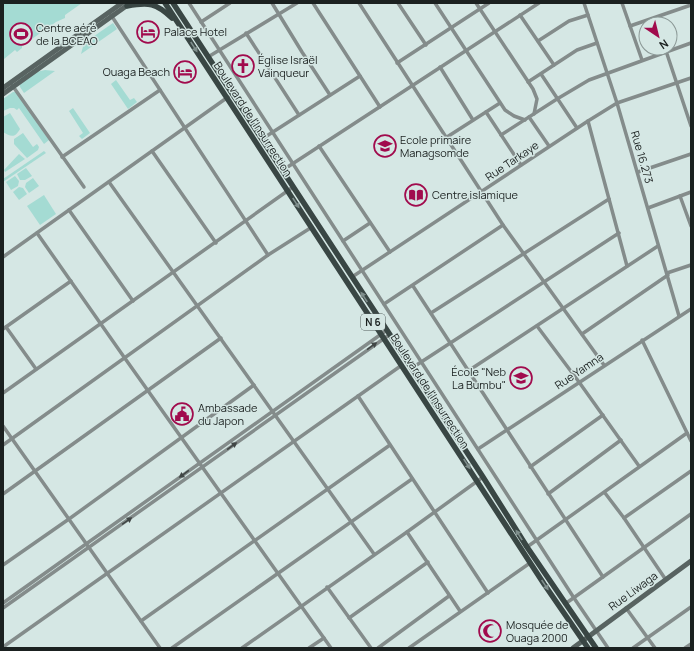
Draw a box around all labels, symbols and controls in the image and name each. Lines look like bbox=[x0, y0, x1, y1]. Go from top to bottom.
north arrow bbox=[638, 16, 678, 56]
hotel icon: Palace Hotel bbox=[135, 19, 161, 45]
place label: Centre aéré de la BCEAO bbox=[36, 20, 98, 48]
sports icon: Centre aéré de la BCEAO bbox=[8, 21, 34, 47]
place label: Palace Hotel bbox=[164, 24, 227, 39]
text: N bbox=[656, 36, 672, 53]
one-way arrow bbox=[190, 42, 198, 53]
place label: Église Israël Vainqueur bbox=[258, 52, 318, 80]
church icon: Église Israël Vainqueur bbox=[230, 53, 256, 79]
street label: Boulevard de l'Insurrection bbox=[211, 58, 296, 179]
hotel icon: Ouaga Beach bbox=[172, 59, 198, 85]
place label: Ouaga Beach bbox=[103, 64, 170, 79]
street label: Rue 16.273 bbox=[628, 129, 657, 185]
place label: Ecole primaire Managsomde bbox=[400, 132, 472, 160]
school or university icon: Ecole primaire Managsomde bbox=[372, 133, 398, 159]
street label: Rue Tarkaye bbox=[482, 137, 542, 184]
library icon: Centre islamique bbox=[403, 182, 429, 208]
place label: Centre islamique bbox=[432, 187, 519, 202]
one-way arrow bbox=[292, 198, 300, 208]
one-way arrow bbox=[360, 292, 368, 302]
road number: N 6 bbox=[361, 314, 385, 330]
street label: Boulevard de l'Insurrection bbox=[388, 330, 473, 451]
one-way arrow bbox=[367, 342, 378, 350]
street label: Rue Yamna bbox=[552, 349, 606, 392]
place label: École "Neb La Bumbu" bbox=[451, 364, 506, 392]
school or university icon: École "Neb La Bumbu" bbox=[508, 365, 534, 391]
place label: Ambassade du Japon bbox=[198, 400, 258, 428]
public building icon: Ambassade du Japon bbox=[169, 401, 195, 427]
one-way arrow bbox=[227, 442, 238, 450]
one-way arrow bbox=[463, 458, 470, 470]
one-way arrow bbox=[178, 470, 189, 478]
one-way arrow bbox=[121, 517, 132, 525]
one-way arrow bbox=[516, 529, 523, 540]
street label: Rue Liwaga bbox=[605, 568, 660, 613]
one-way arrow bbox=[541, 580, 549, 590]
place label: Mosquée de Ouaga 2000 bbox=[506, 617, 569, 645]
mosque icon: Mosquée de Ouaga 2000 bbox=[477, 618, 503, 644]

